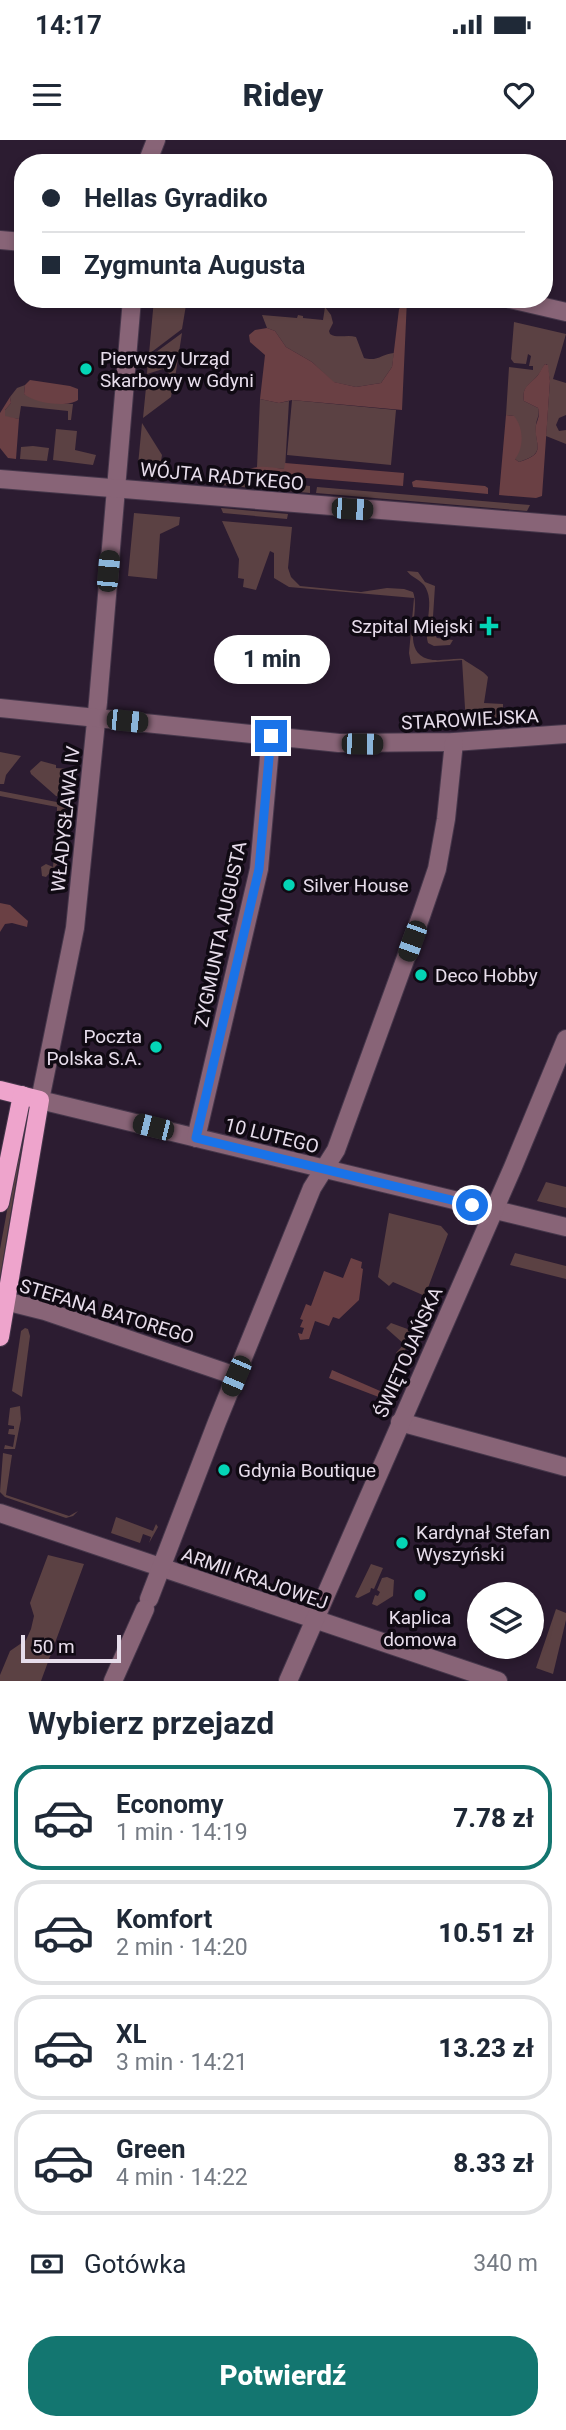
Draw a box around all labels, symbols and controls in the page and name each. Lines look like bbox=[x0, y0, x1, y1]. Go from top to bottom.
text: 14:17 bbox=[35, 10, 102, 40]
icon: menu bbox=[28, 76, 66, 114]
text: Ridey bbox=[243, 76, 323, 114]
icon: heart bbox=[500, 76, 538, 114]
text: Hellas Gyradiko bbox=[84, 183, 268, 213]
text: Zygmunta Augusta bbox=[84, 250, 305, 280]
place label: Pierwszy Urząd Skarbowy w Gdyni bbox=[100, 347, 254, 392]
marker: Pierwszy Urząd Skarbowy w Gdyni bbox=[78, 361, 94, 377]
street label: WÓJTA RADTKEGO bbox=[139, 458, 305, 495]
car bbox=[331, 497, 374, 521]
car bbox=[96, 549, 121, 593]
place label: Szpital Miejski bbox=[351, 615, 473, 638]
marker: Szpital Miejski bbox=[479, 616, 499, 636]
callout: 1 min bbox=[213, 634, 329, 684]
text: 1 min bbox=[243, 646, 301, 673]
street label: STAROWIEJSKA bbox=[401, 704, 540, 735]
car bbox=[106, 708, 149, 734]
route end bbox=[255, 720, 287, 752]
car bbox=[341, 733, 384, 755]
street label: WŁADYSŁAWA IV bbox=[46, 745, 85, 893]
street label: ZYGMUNTA AUGUSTA bbox=[190, 838, 252, 1029]
place label: Silver House bbox=[303, 874, 409, 897]
marker: Silver House bbox=[281, 877, 297, 893]
car bbox=[395, 918, 430, 964]
place label: Deco Hobby bbox=[435, 964, 538, 987]
marker: Deco Hobby bbox=[413, 967, 429, 983]
place label: Poczta Polska S.A. bbox=[46, 1025, 142, 1070]
marker: Poczta Polska S.A. bbox=[148, 1039, 164, 1055]
car bbox=[131, 1112, 176, 1142]
street label: 10 LUTEGO bbox=[222, 1113, 321, 1158]
route start bbox=[456, 1189, 488, 1221]
street label: STEFANA BATOREGO bbox=[17, 1274, 197, 1349]
street label: ŚWIĘTOJAŃSKA bbox=[369, 1283, 448, 1421]
car bbox=[219, 1353, 254, 1399]
place label: Gdynia Boutique bbox=[238, 1459, 376, 1482]
marker: Gdynia Boutique bbox=[216, 1462, 232, 1478]
place label: Kardynał Stefan Wyszyński bbox=[416, 1521, 550, 1566]
marker: Kardynał Stefan Wyszyński bbox=[394, 1535, 410, 1551]
street label: ARMII KRAJOWEJ bbox=[179, 1543, 331, 1614]
map controls bbox=[467, 1582, 544, 1659]
button: layers bbox=[467, 1582, 544, 1659]
marker: Kaplica domowa bbox=[412, 1587, 428, 1603]
place label: Kaplica domowa bbox=[383, 1606, 457, 1651]
scale bar bbox=[21, 1632, 121, 1664]
text: 50 m bbox=[32, 1635, 75, 1658]
text: Wybierz przejazd bbox=[28, 1704, 274, 1742]
icon: car bbox=[32, 1786, 95, 1849]
text: Economy bbox=[116, 1789, 223, 1819]
text: 7.78 zł bbox=[453, 1803, 534, 1833]
text: 1 min · 14:19 bbox=[116, 1819, 248, 1846]
icon: car bbox=[32, 1901, 95, 1964]
text: Komfort bbox=[116, 1904, 212, 1934]
text: 10.51 zł bbox=[438, 1918, 534, 1948]
text: 2 min · 14:20 bbox=[116, 1934, 248, 1961]
icon: car bbox=[32, 2016, 95, 2079]
text: XL bbox=[116, 2019, 147, 2049]
text: 13.23 zł bbox=[438, 2033, 534, 2063]
text: 3 min · 14:21 bbox=[116, 2049, 248, 2076]
icon: car bbox=[32, 2131, 95, 2194]
text: Green bbox=[116, 2134, 186, 2164]
text: 8.33 zł bbox=[453, 2148, 534, 2178]
text: 4 min · 14:22 bbox=[116, 2164, 248, 2191]
icon: cash bbox=[28, 2245, 66, 2283]
text: Gotówka bbox=[84, 2249, 186, 2279]
text: 340 m bbox=[473, 2250, 538, 2277]
button: Potwierdź bbox=[28, 2336, 538, 2416]

